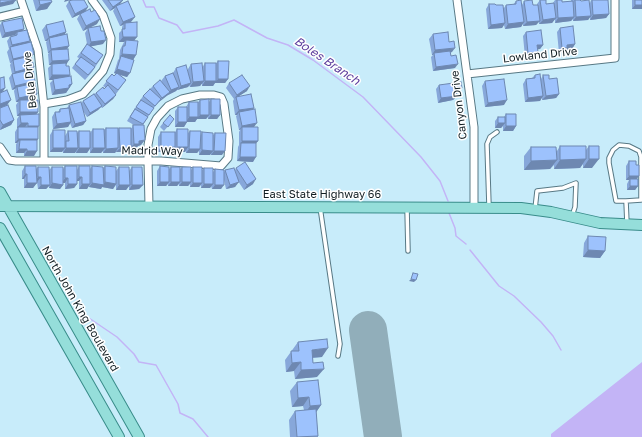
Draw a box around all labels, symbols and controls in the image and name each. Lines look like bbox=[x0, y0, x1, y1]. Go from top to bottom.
water label: Boles Branch bbox=[291, 34, 363, 88]
street label: Lowland Drive bbox=[502, 45, 578, 65]
street label: Bella Drive bbox=[20, 51, 40, 109]
street label: Canyon Drive bbox=[448, 70, 470, 140]
street label: Madrid Way bbox=[121, 144, 183, 158]
street label: East State Highway 66 bbox=[263, 188, 381, 202]
street label: North John King Boulevard bbox=[39, 244, 121, 374]

